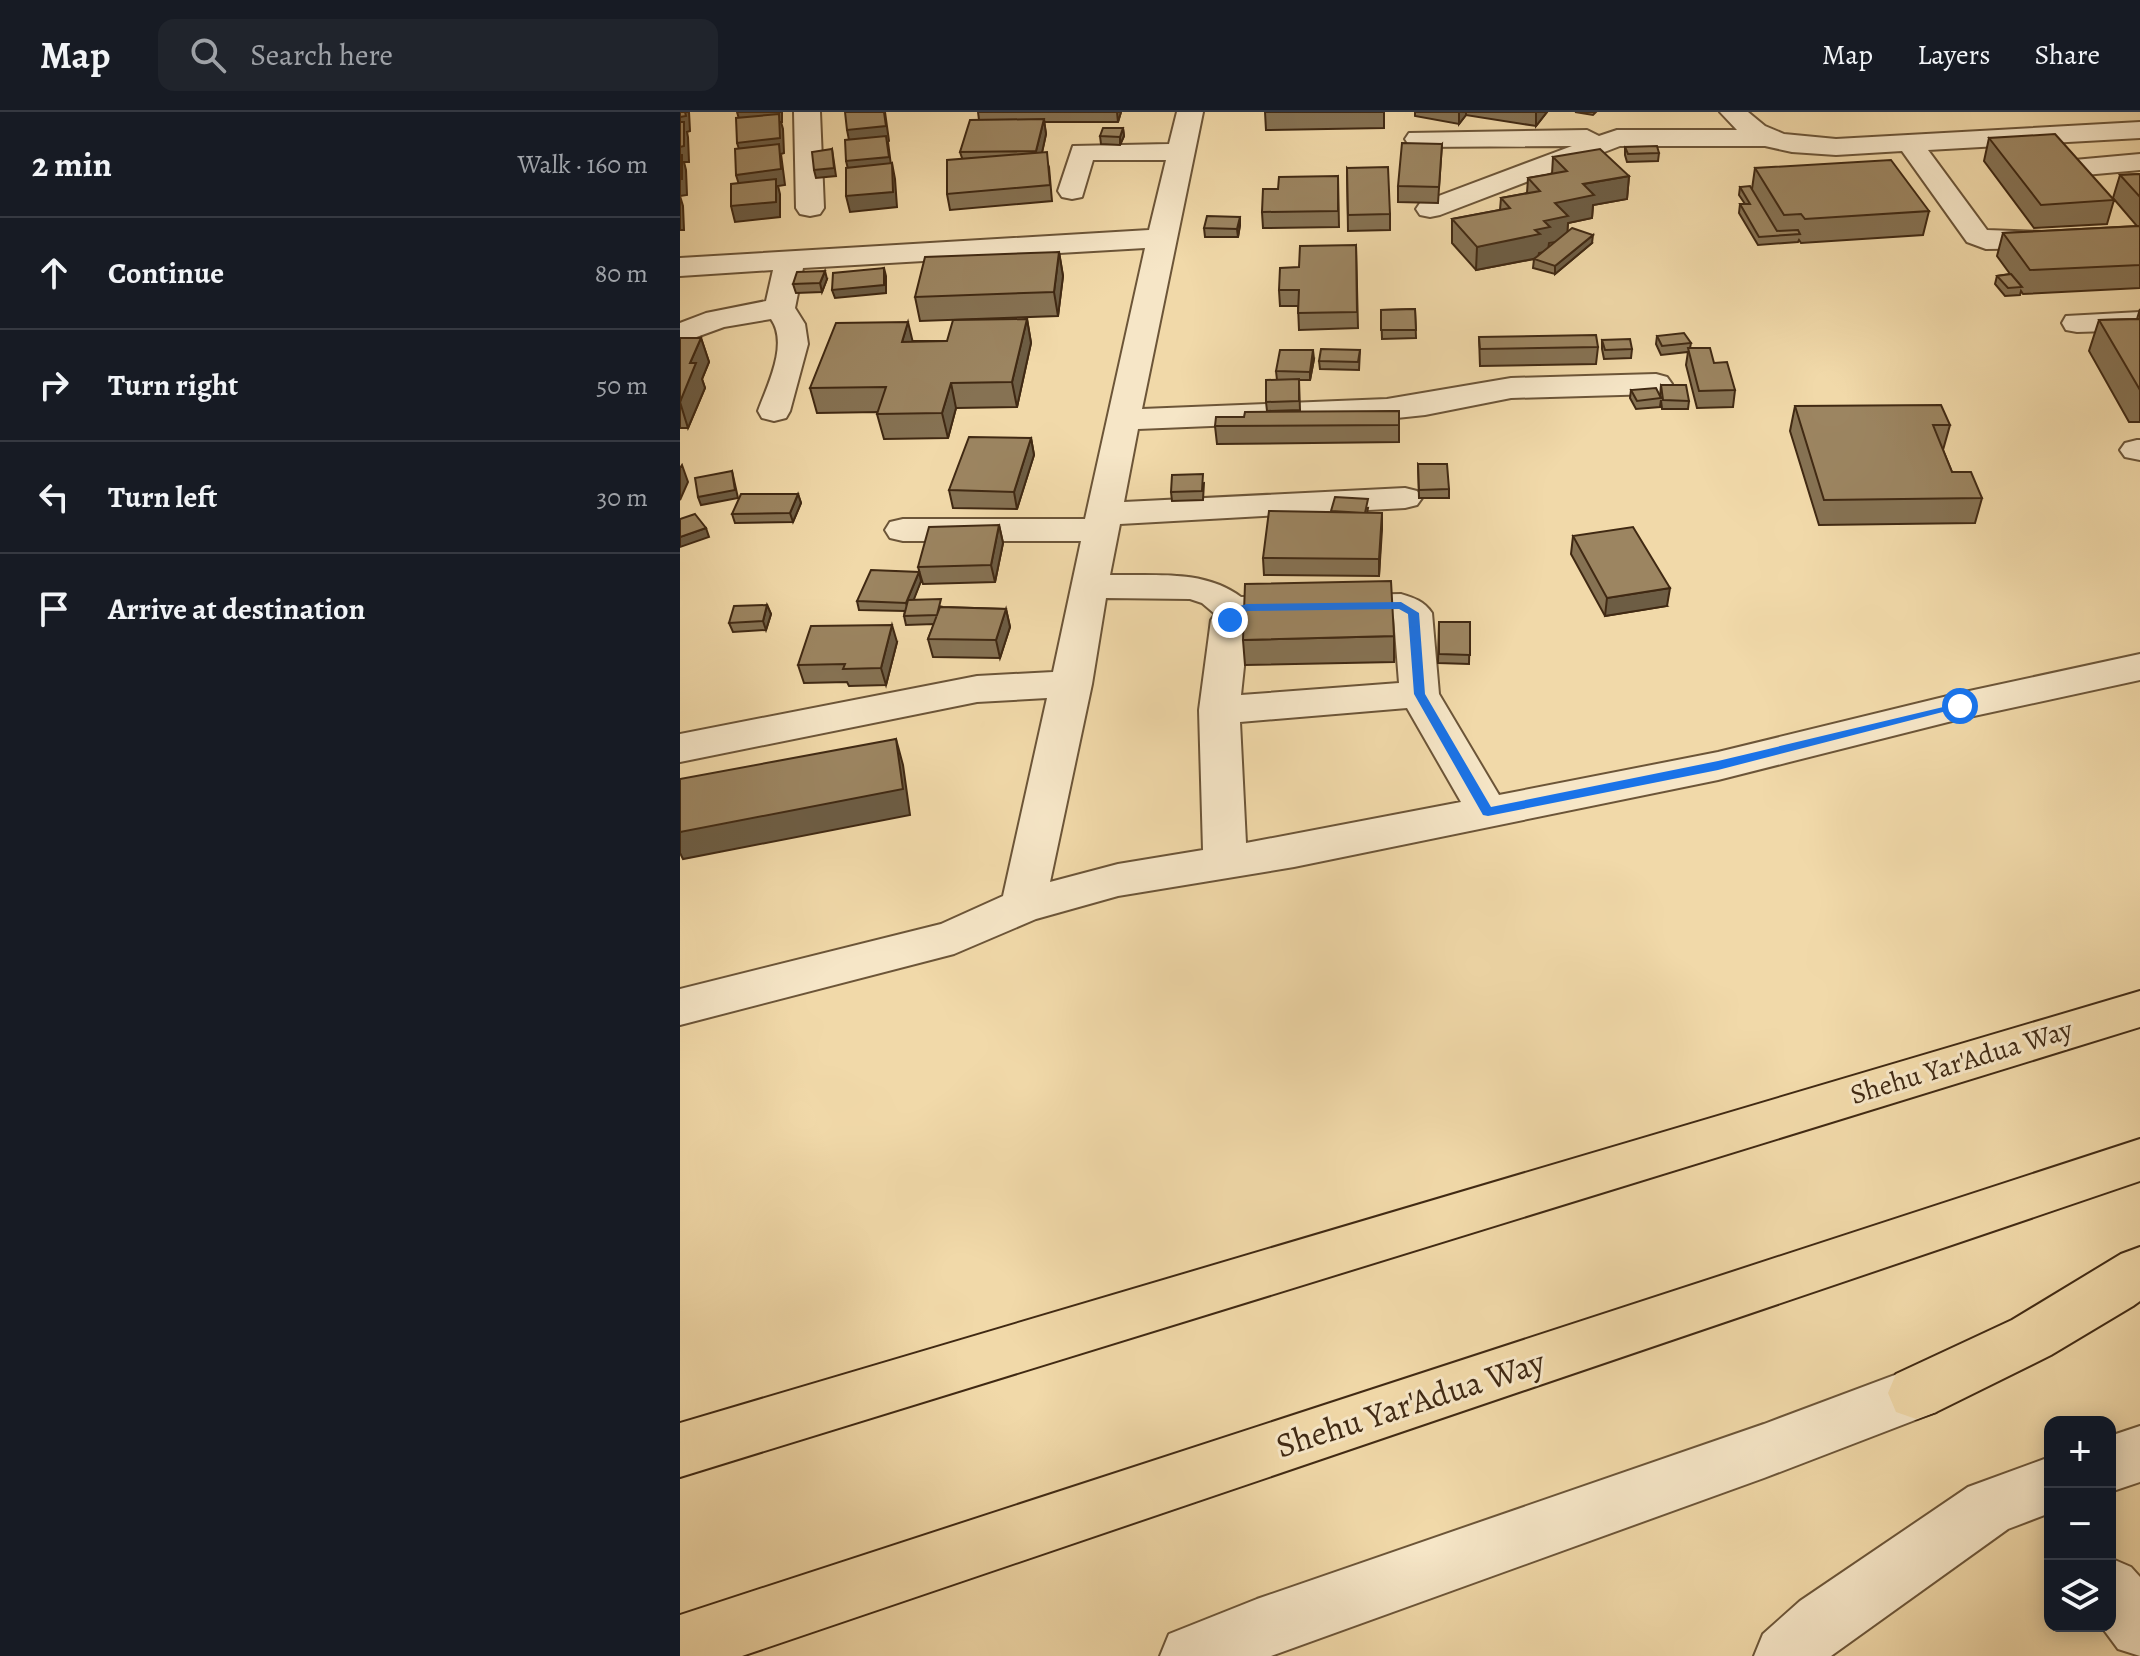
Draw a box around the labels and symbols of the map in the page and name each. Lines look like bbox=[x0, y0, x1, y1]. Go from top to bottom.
route end bbox=[1212, 602, 1248, 638]
route start bbox=[1942, 688, 1978, 724]
street label: Shehu Yar'Adua Way bbox=[1845, 1010, 2078, 1114]
street label: Shehu Yar'Adua Way bbox=[1270, 1338, 1551, 1469]

